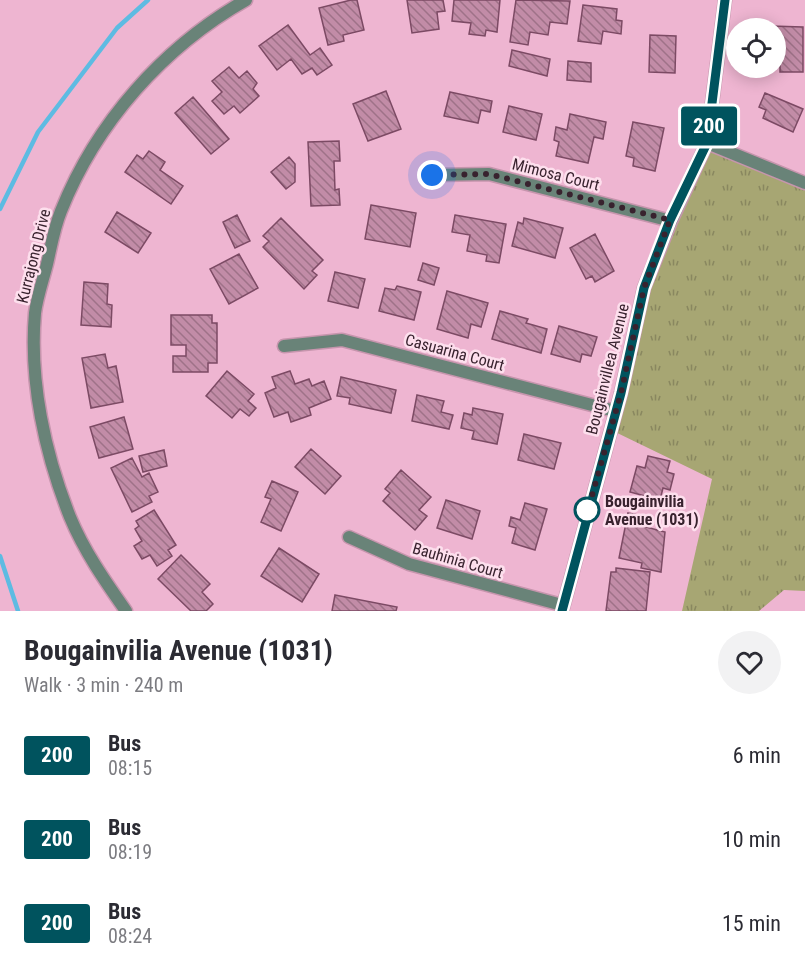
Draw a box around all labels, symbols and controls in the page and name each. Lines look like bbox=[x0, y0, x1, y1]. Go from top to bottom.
map controls bbox=[726, 18, 786, 78]
button: locate bbox=[726, 18, 786, 78]
line badge: 200 bbox=[674, 106, 744, 146]
text: 200 bbox=[693, 114, 725, 138]
street label: Mimosa Court bbox=[510, 154, 602, 195]
your location bbox=[417, 160, 447, 190]
street label: Kurrajong Drive bbox=[13, 207, 54, 305]
street label: Bougainvillea Avenue bbox=[582, 302, 633, 437]
street label: Casuarina Court bbox=[403, 330, 507, 375]
place label: Bougainvilia Avenue (1031) bbox=[605, 492, 699, 529]
marker: Bougainvilia Avenue (1031) bbox=[574, 497, 600, 523]
street label: Bauhinia Court bbox=[410, 539, 505, 583]
button: heart bbox=[718, 631, 781, 694]
text: Bougainvilia Avenue (1031) bbox=[24, 634, 333, 667]
text: Walk · 3 min · 240 m bbox=[24, 673, 183, 697]
text: Bus bbox=[108, 731, 141, 756]
text: 200 bbox=[41, 743, 73, 767]
text: 6 min bbox=[733, 743, 781, 768]
text: 08:15 bbox=[108, 756, 152, 780]
text: Bus bbox=[108, 815, 141, 840]
text: 200 bbox=[41, 827, 73, 851]
text: 10 min bbox=[722, 827, 781, 852]
text: 08:19 bbox=[108, 840, 152, 864]
text: Bus bbox=[108, 899, 141, 924]
text: 200 bbox=[41, 911, 73, 935]
text: 15 min bbox=[722, 911, 781, 936]
text: 08:24 bbox=[108, 924, 152, 948]

